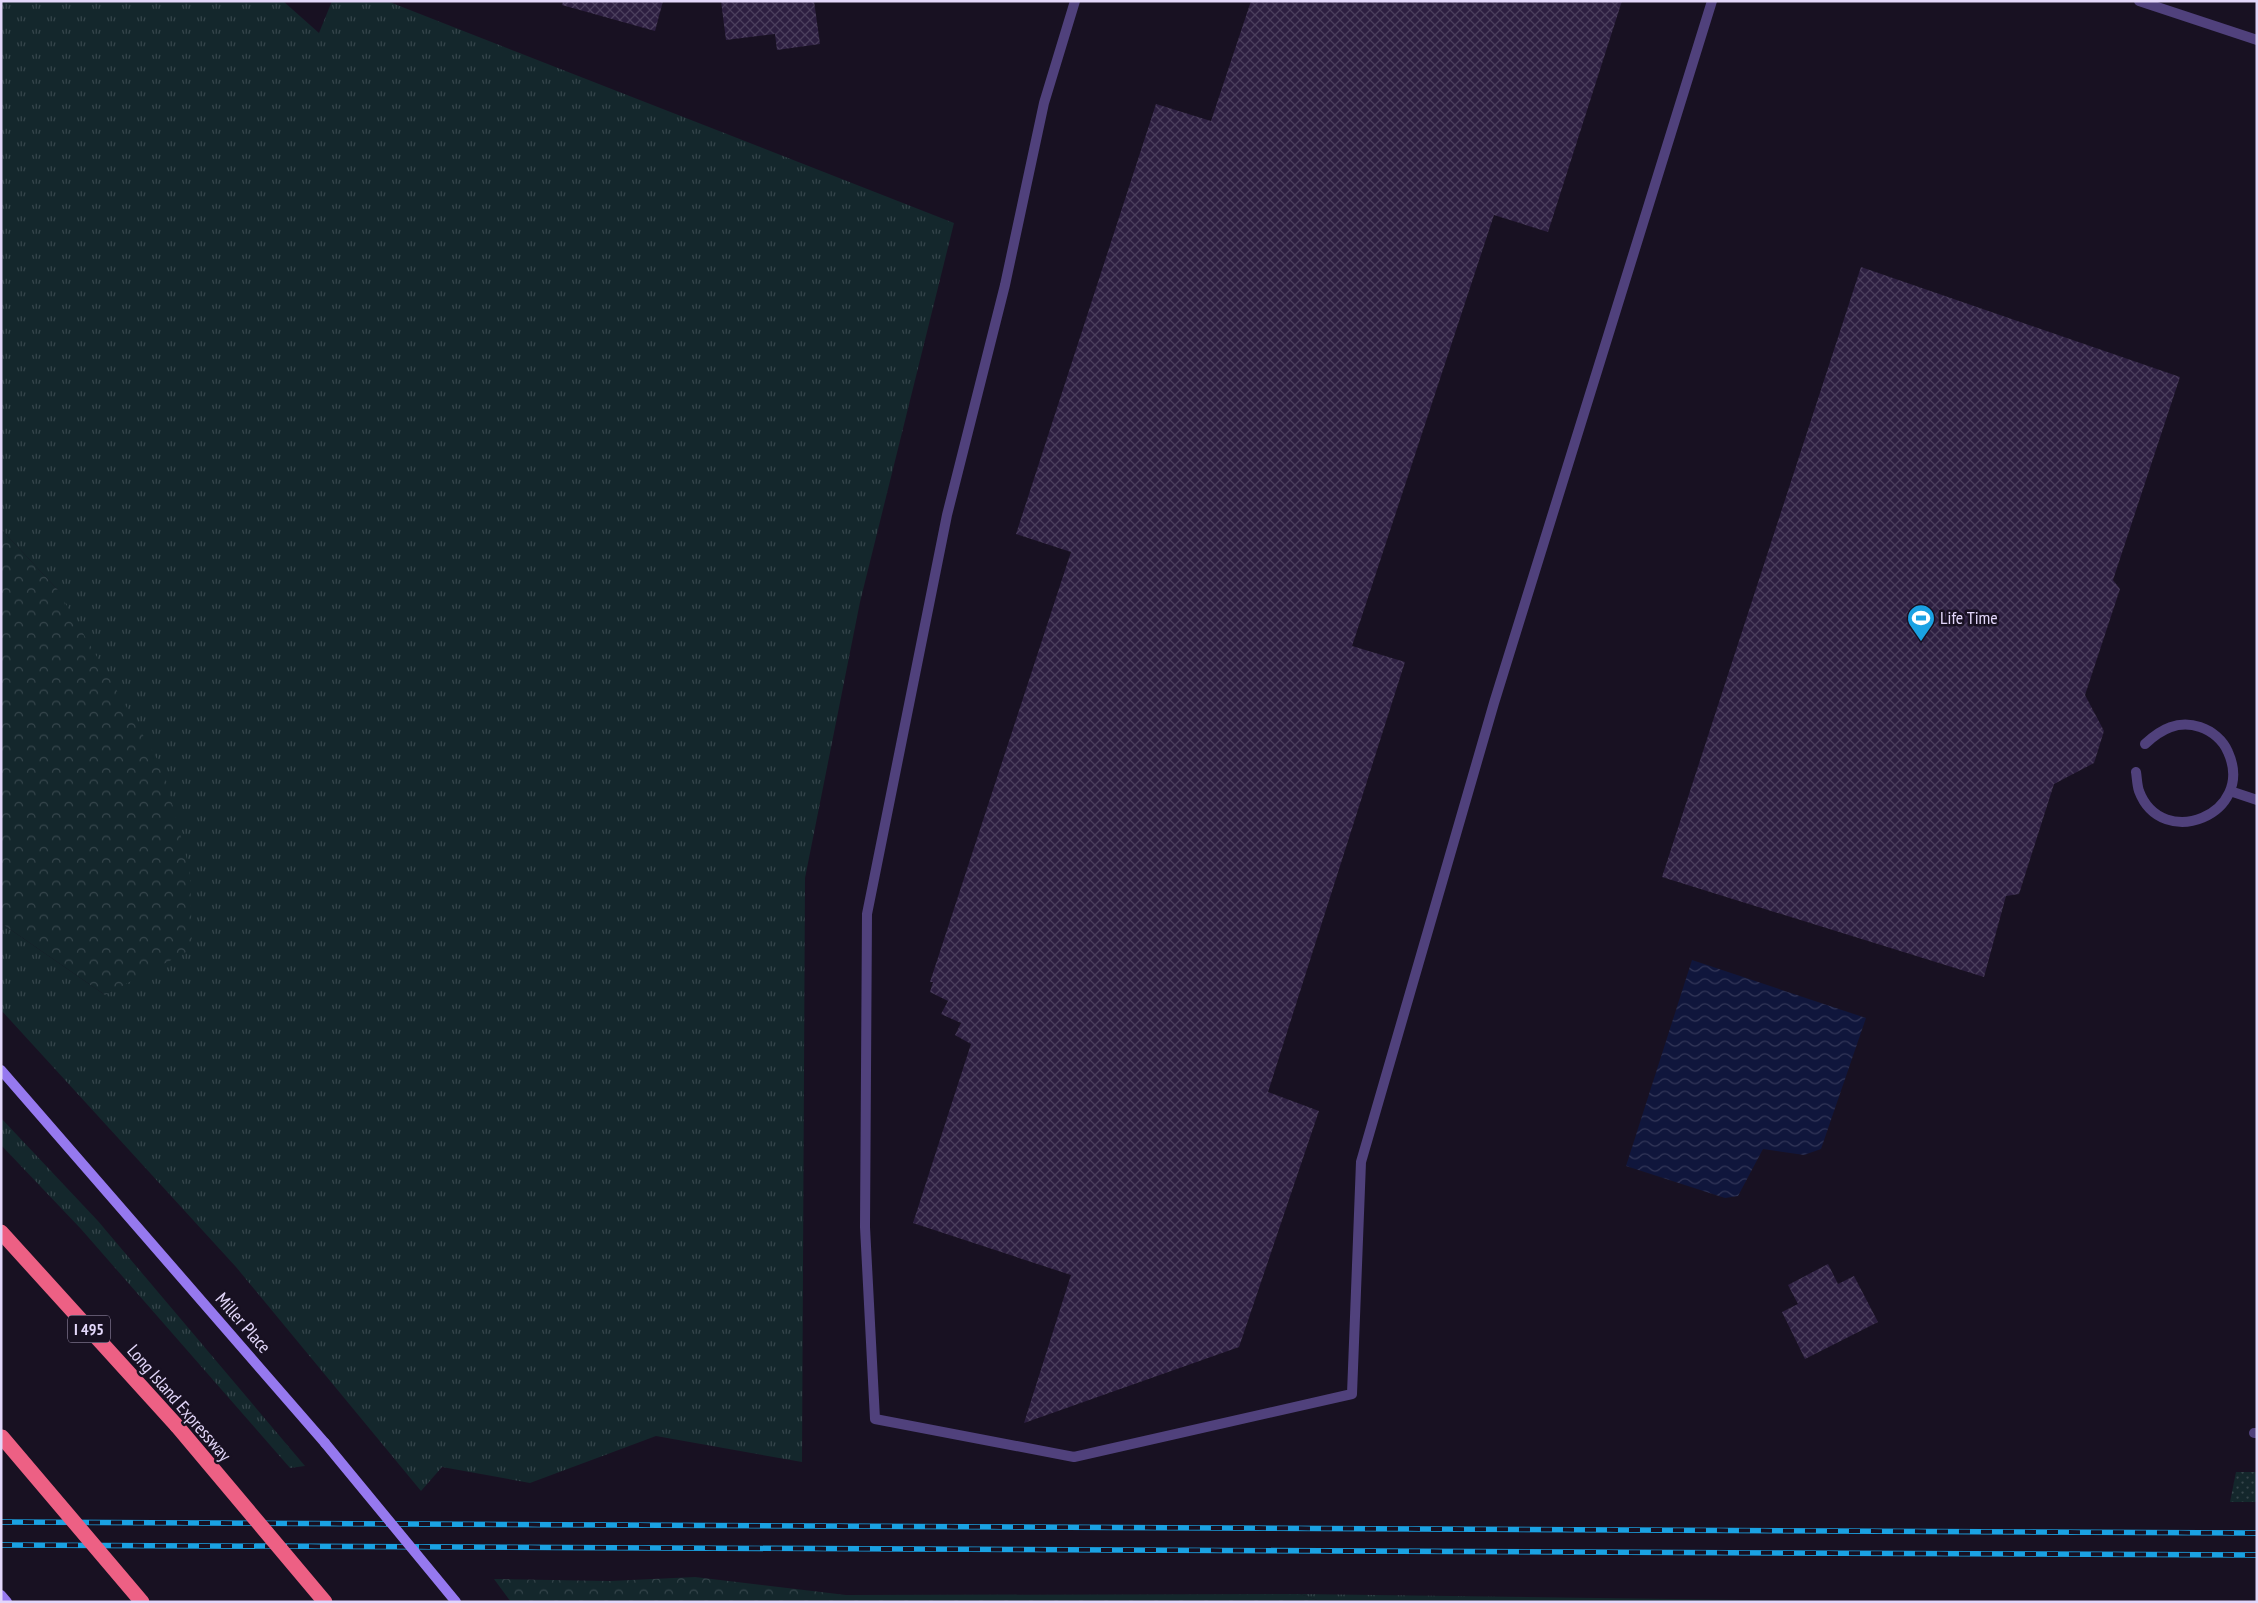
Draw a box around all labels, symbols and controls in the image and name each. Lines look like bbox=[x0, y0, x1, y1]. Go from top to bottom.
sports icon: Life Time bbox=[1906, 603, 1936, 642]
place label: Life Time bbox=[1940, 606, 1998, 629]
street label: Miller Place bbox=[211, 1288, 276, 1358]
road number: I 495 bbox=[68, 1316, 110, 1342]
street label: Long Island Expressway bbox=[122, 1340, 236, 1466]

